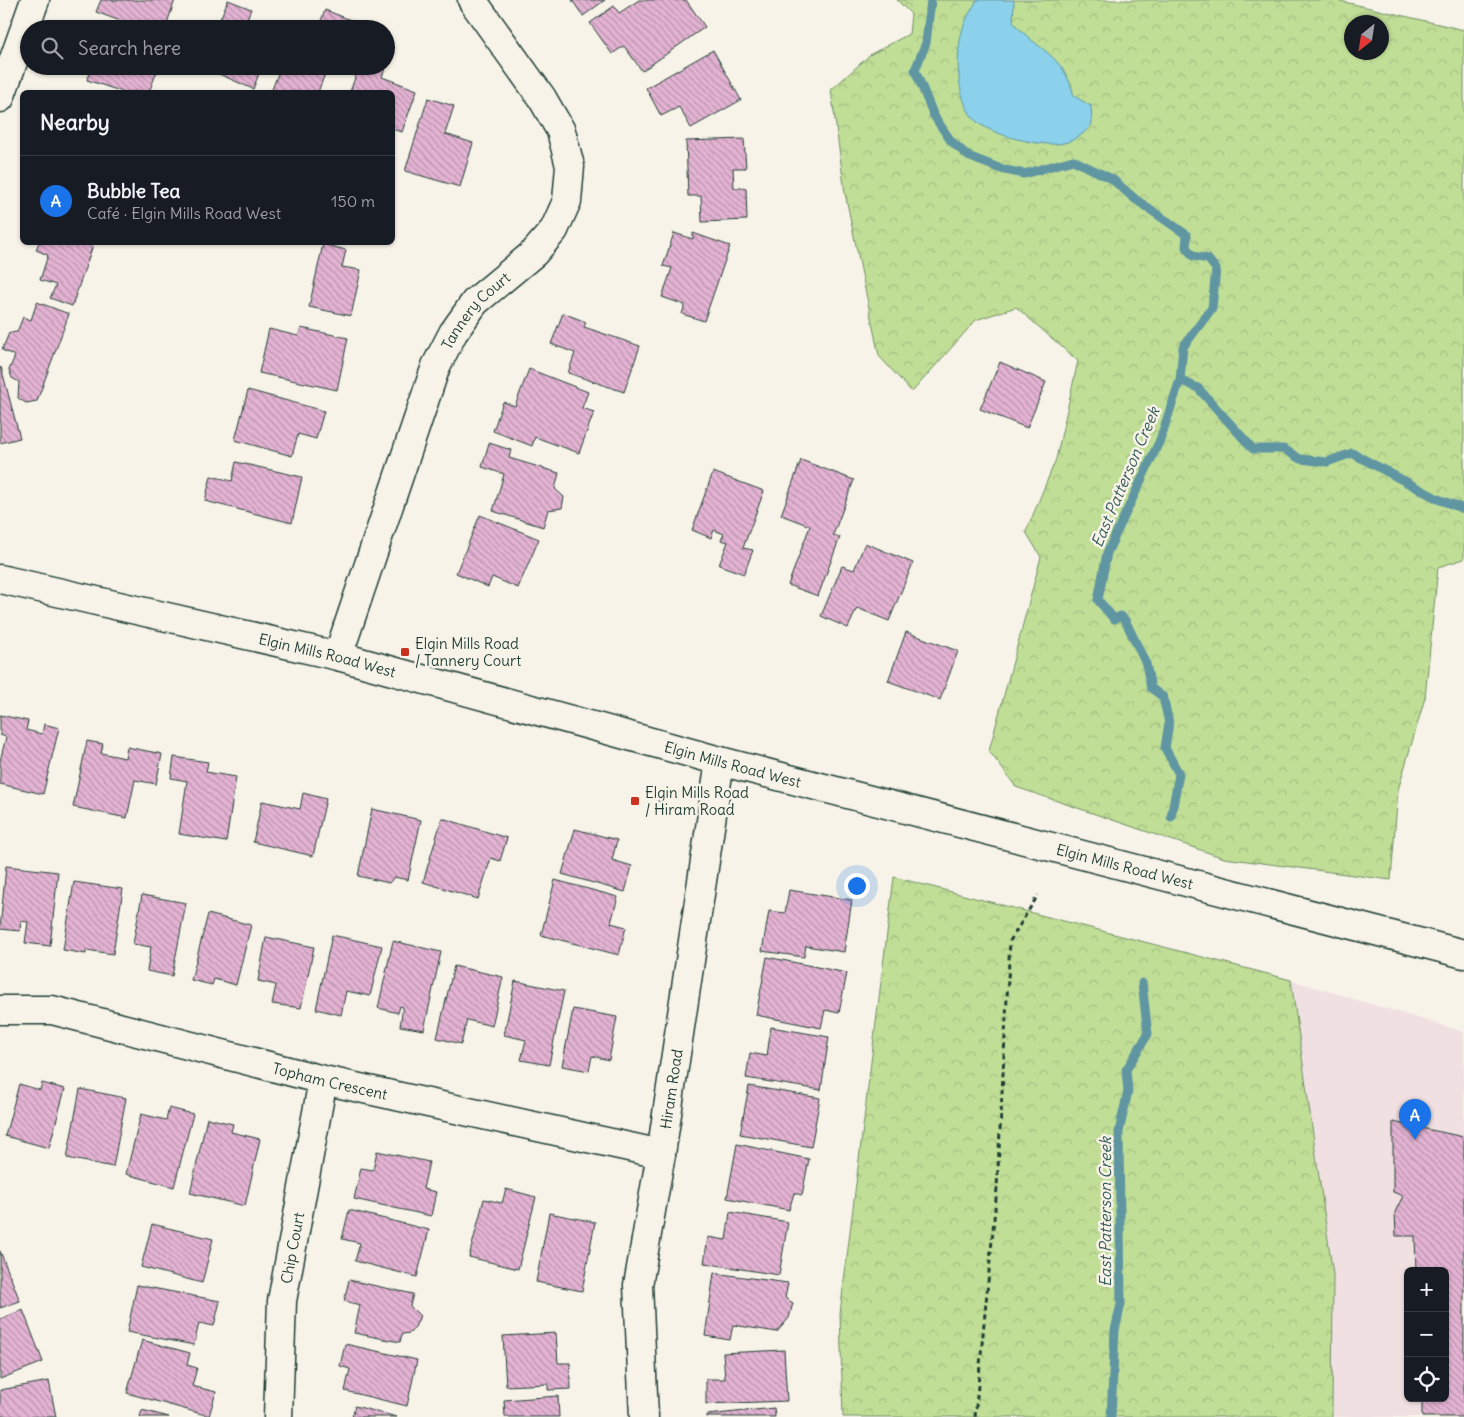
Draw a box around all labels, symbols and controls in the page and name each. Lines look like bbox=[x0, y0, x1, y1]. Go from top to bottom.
north arrow bbox=[1344, 15, 1389, 60]
search box bbox=[20, 20, 395, 75]
icon: search bbox=[38, 34, 66, 62]
text: Search here bbox=[78, 36, 181, 60]
text: Nearby bbox=[40, 109, 110, 136]
text: Bubble Tea bbox=[87, 179, 180, 203]
text: A bbox=[51, 191, 61, 211]
text: 150 m bbox=[331, 191, 375, 211]
text: Café · Elgin Mills Road West bbox=[87, 203, 281, 223]
street label: Tannery Court bbox=[437, 268, 514, 352]
water label: East Patterson Creek bbox=[1086, 402, 1164, 550]
street label: Elgin Mills Road West bbox=[257, 629, 398, 681]
place label: Elgin Mills Road / Tannery Court bbox=[415, 634, 521, 670]
marker: Elgin Mills Road / Tannery Court bbox=[399, 646, 411, 658]
street label: Elgin Mills Road West bbox=[662, 737, 803, 791]
place label: Elgin Mills Road / Hiram Road bbox=[645, 783, 749, 819]
marker: Elgin Mills Road / Hiram Road bbox=[629, 795, 641, 807]
street label: Elgin Mills Road West bbox=[1054, 839, 1195, 893]
your location bbox=[844, 873, 870, 899]
street label: Hiram Road bbox=[655, 1047, 686, 1130]
street label: Topham Crescent bbox=[271, 1058, 389, 1103]
pin: A bbox=[1399, 1099, 1431, 1140]
water label: East Patterson Creek bbox=[1095, 1135, 1115, 1287]
street label: Chip Court bbox=[276, 1211, 308, 1285]
map controls bbox=[1404, 1267, 1449, 1402]
button: + bbox=[1404, 1267, 1449, 1312]
button: − bbox=[1404, 1312, 1449, 1357]
button: locate bbox=[1404, 1357, 1449, 1402]

